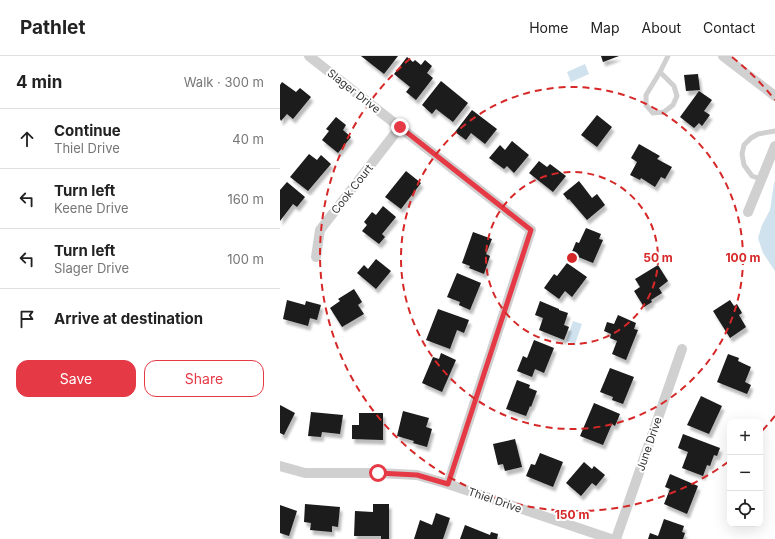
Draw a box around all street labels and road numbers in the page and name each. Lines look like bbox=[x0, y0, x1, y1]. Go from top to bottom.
street label: Slager Drive bbox=[325, 66, 383, 116]
street label: Cook Court bbox=[328, 161, 376, 217]
street label: June Drive bbox=[633, 415, 665, 473]
street label: Thiel Drive bbox=[466, 484, 524, 516]

